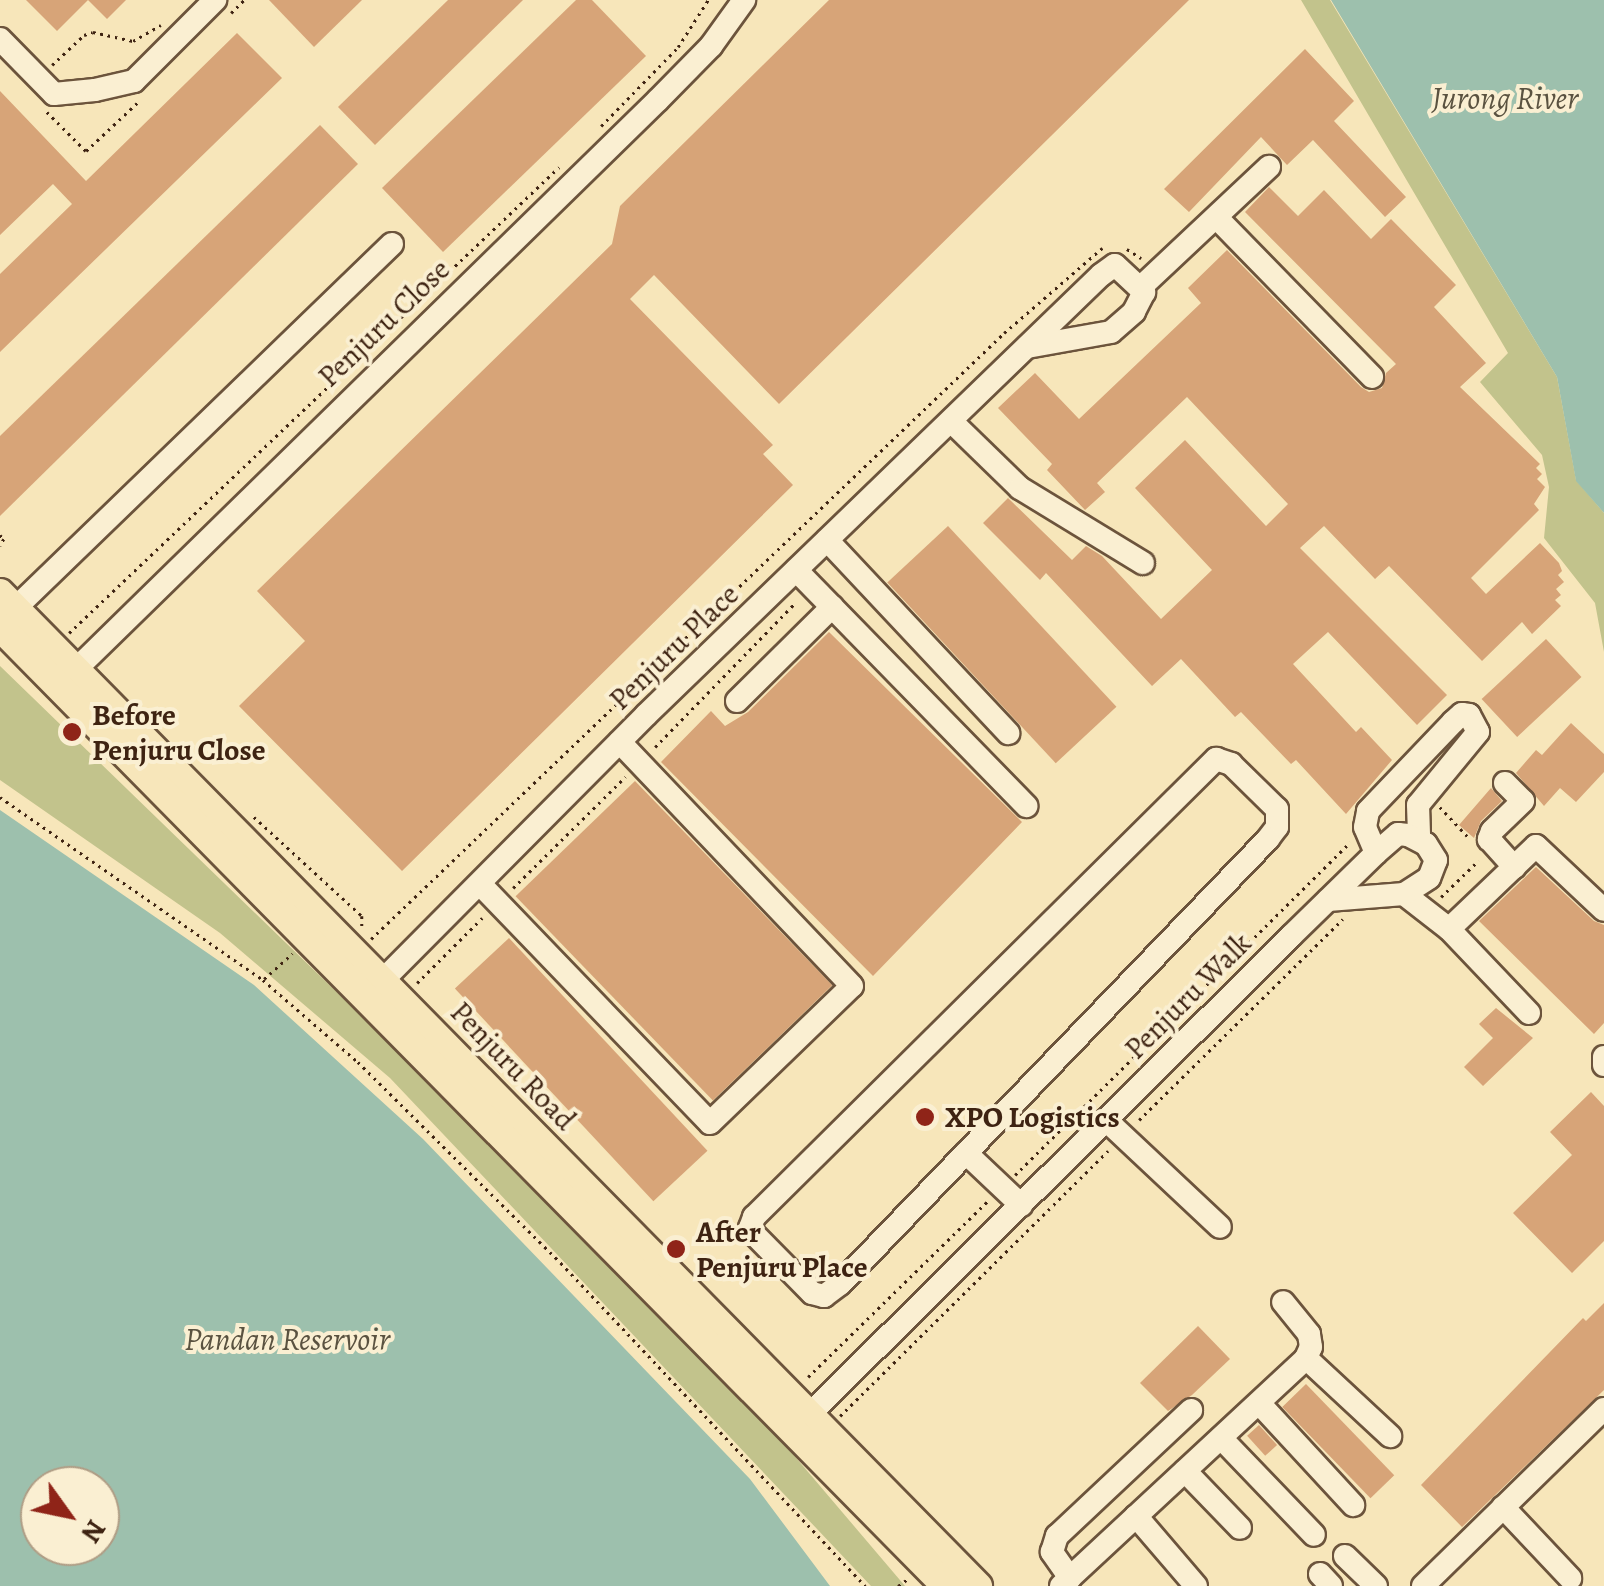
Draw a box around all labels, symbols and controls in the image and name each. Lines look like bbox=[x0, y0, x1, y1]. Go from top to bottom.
water label: Jurong River bbox=[1432, 79, 1578, 117]
street label: Penjuru Close bbox=[311, 251, 457, 395]
street label: Penjuru Place bbox=[602, 576, 746, 718]
place label: Before Penjuru Close bbox=[92, 697, 266, 768]
marker: Before Penjuru Close bbox=[61, 721, 83, 743]
street label: Penjuru Walk bbox=[1117, 925, 1259, 1067]
street label: Penjuru Road bbox=[443, 994, 583, 1138]
place label: XPO Logistics bbox=[945, 1099, 1120, 1135]
marker: XPO Logistics bbox=[914, 1106, 936, 1128]
place label: After Penjuru Place bbox=[696, 1214, 867, 1284]
marker: After Penjuru Place bbox=[665, 1238, 687, 1260]
water label: Pandan Reservoir bbox=[184, 1320, 390, 1358]
north arrow bbox=[20, 1466, 120, 1566]
text: N bbox=[72, 1512, 115, 1550]

